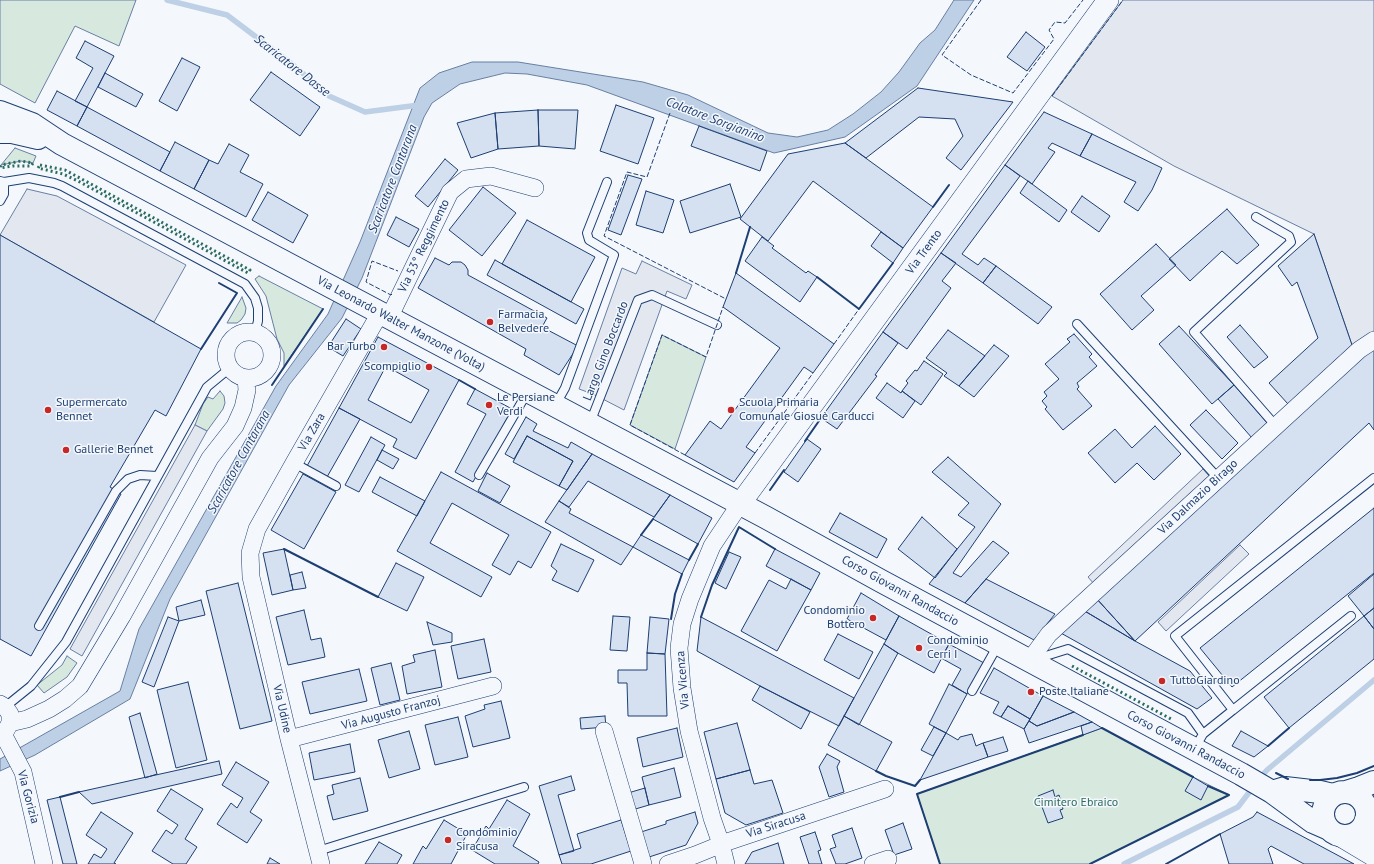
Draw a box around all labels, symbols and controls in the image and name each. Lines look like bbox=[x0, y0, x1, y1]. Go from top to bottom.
water label: Scaricatore Dasse bbox=[251, 32, 333, 100]
water label: Colatore Sorgianino bbox=[664, 94, 766, 146]
water label: Scaricatore Cantarana bbox=[365, 122, 421, 236]
street label: Via 53° Reggimento bbox=[395, 197, 453, 295]
street label: Via Trento bbox=[903, 227, 945, 277]
street label: Via Leonardo Walter Manzone (Volta) bbox=[314, 273, 488, 375]
street label: Largo Gino Boccardo bbox=[580, 299, 632, 403]
place label: Farmacia Belvedere bbox=[498, 308, 549, 336]
marker: Farmacia Belvedere bbox=[485, 317, 495, 327]
place label: Bar Turbo bbox=[327, 340, 376, 354]
marker: Bar Turbo bbox=[379, 342, 389, 352]
place label: Scompiglio bbox=[364, 360, 421, 374]
marker: Scompiglio bbox=[424, 362, 434, 372]
place label: Le Persiane Verdi bbox=[497, 391, 555, 419]
place label: Supermercato Bennet bbox=[56, 396, 127, 424]
place label: Scuola Primaria Comunale Giosuè Carducci bbox=[739, 396, 875, 424]
marker: Le Persiane Verdi bbox=[484, 400, 494, 410]
marker: Supermercato Bennet bbox=[43, 405, 53, 415]
marker: Scuola Primaria Comunale Giosuè Carducci bbox=[726, 405, 736, 415]
water label: Scaricatore Cantarana bbox=[204, 408, 274, 516]
street label: Via Zara bbox=[295, 410, 329, 454]
place label: Gallerie Bennet bbox=[74, 443, 153, 457]
marker: Gallerie Bennet bbox=[61, 445, 71, 455]
street label: Via Dalmazio Birago bbox=[1155, 456, 1241, 538]
street label: Corso Giovanni Randaccio bbox=[839, 553, 961, 629]
place label: Condominio Bottero bbox=[804, 604, 865, 632]
marker: Condominio Bottero bbox=[868, 613, 878, 623]
place label: Condominio Cerri I bbox=[927, 634, 988, 662]
marker: Condominio Cerri I bbox=[914, 643, 924, 653]
street label: Via Vicenza bbox=[673, 650, 693, 710]
place label: TuttoGiardino bbox=[1170, 674, 1240, 688]
marker: TuttoGiardino bbox=[1157, 676, 1167, 686]
street label: Via Udine bbox=[269, 683, 295, 735]
place label: Poste Italiane bbox=[1039, 685, 1109, 699]
marker: Poste Italiane bbox=[1026, 687, 1036, 697]
street label: Via Augusto Franzoj bbox=[340, 693, 442, 733]
street label: Corso Giovanni Randaccio bbox=[1124, 708, 1248, 782]
street label: Via Gorizia bbox=[14, 769, 42, 825]
park label: Cimitero Ebraico bbox=[1034, 796, 1118, 810]
street label: Via Siracusa bbox=[744, 809, 808, 841]
place label: Condominio Siracusa bbox=[456, 826, 517, 854]
marker: Condominio Siracusa bbox=[443, 835, 453, 845]

